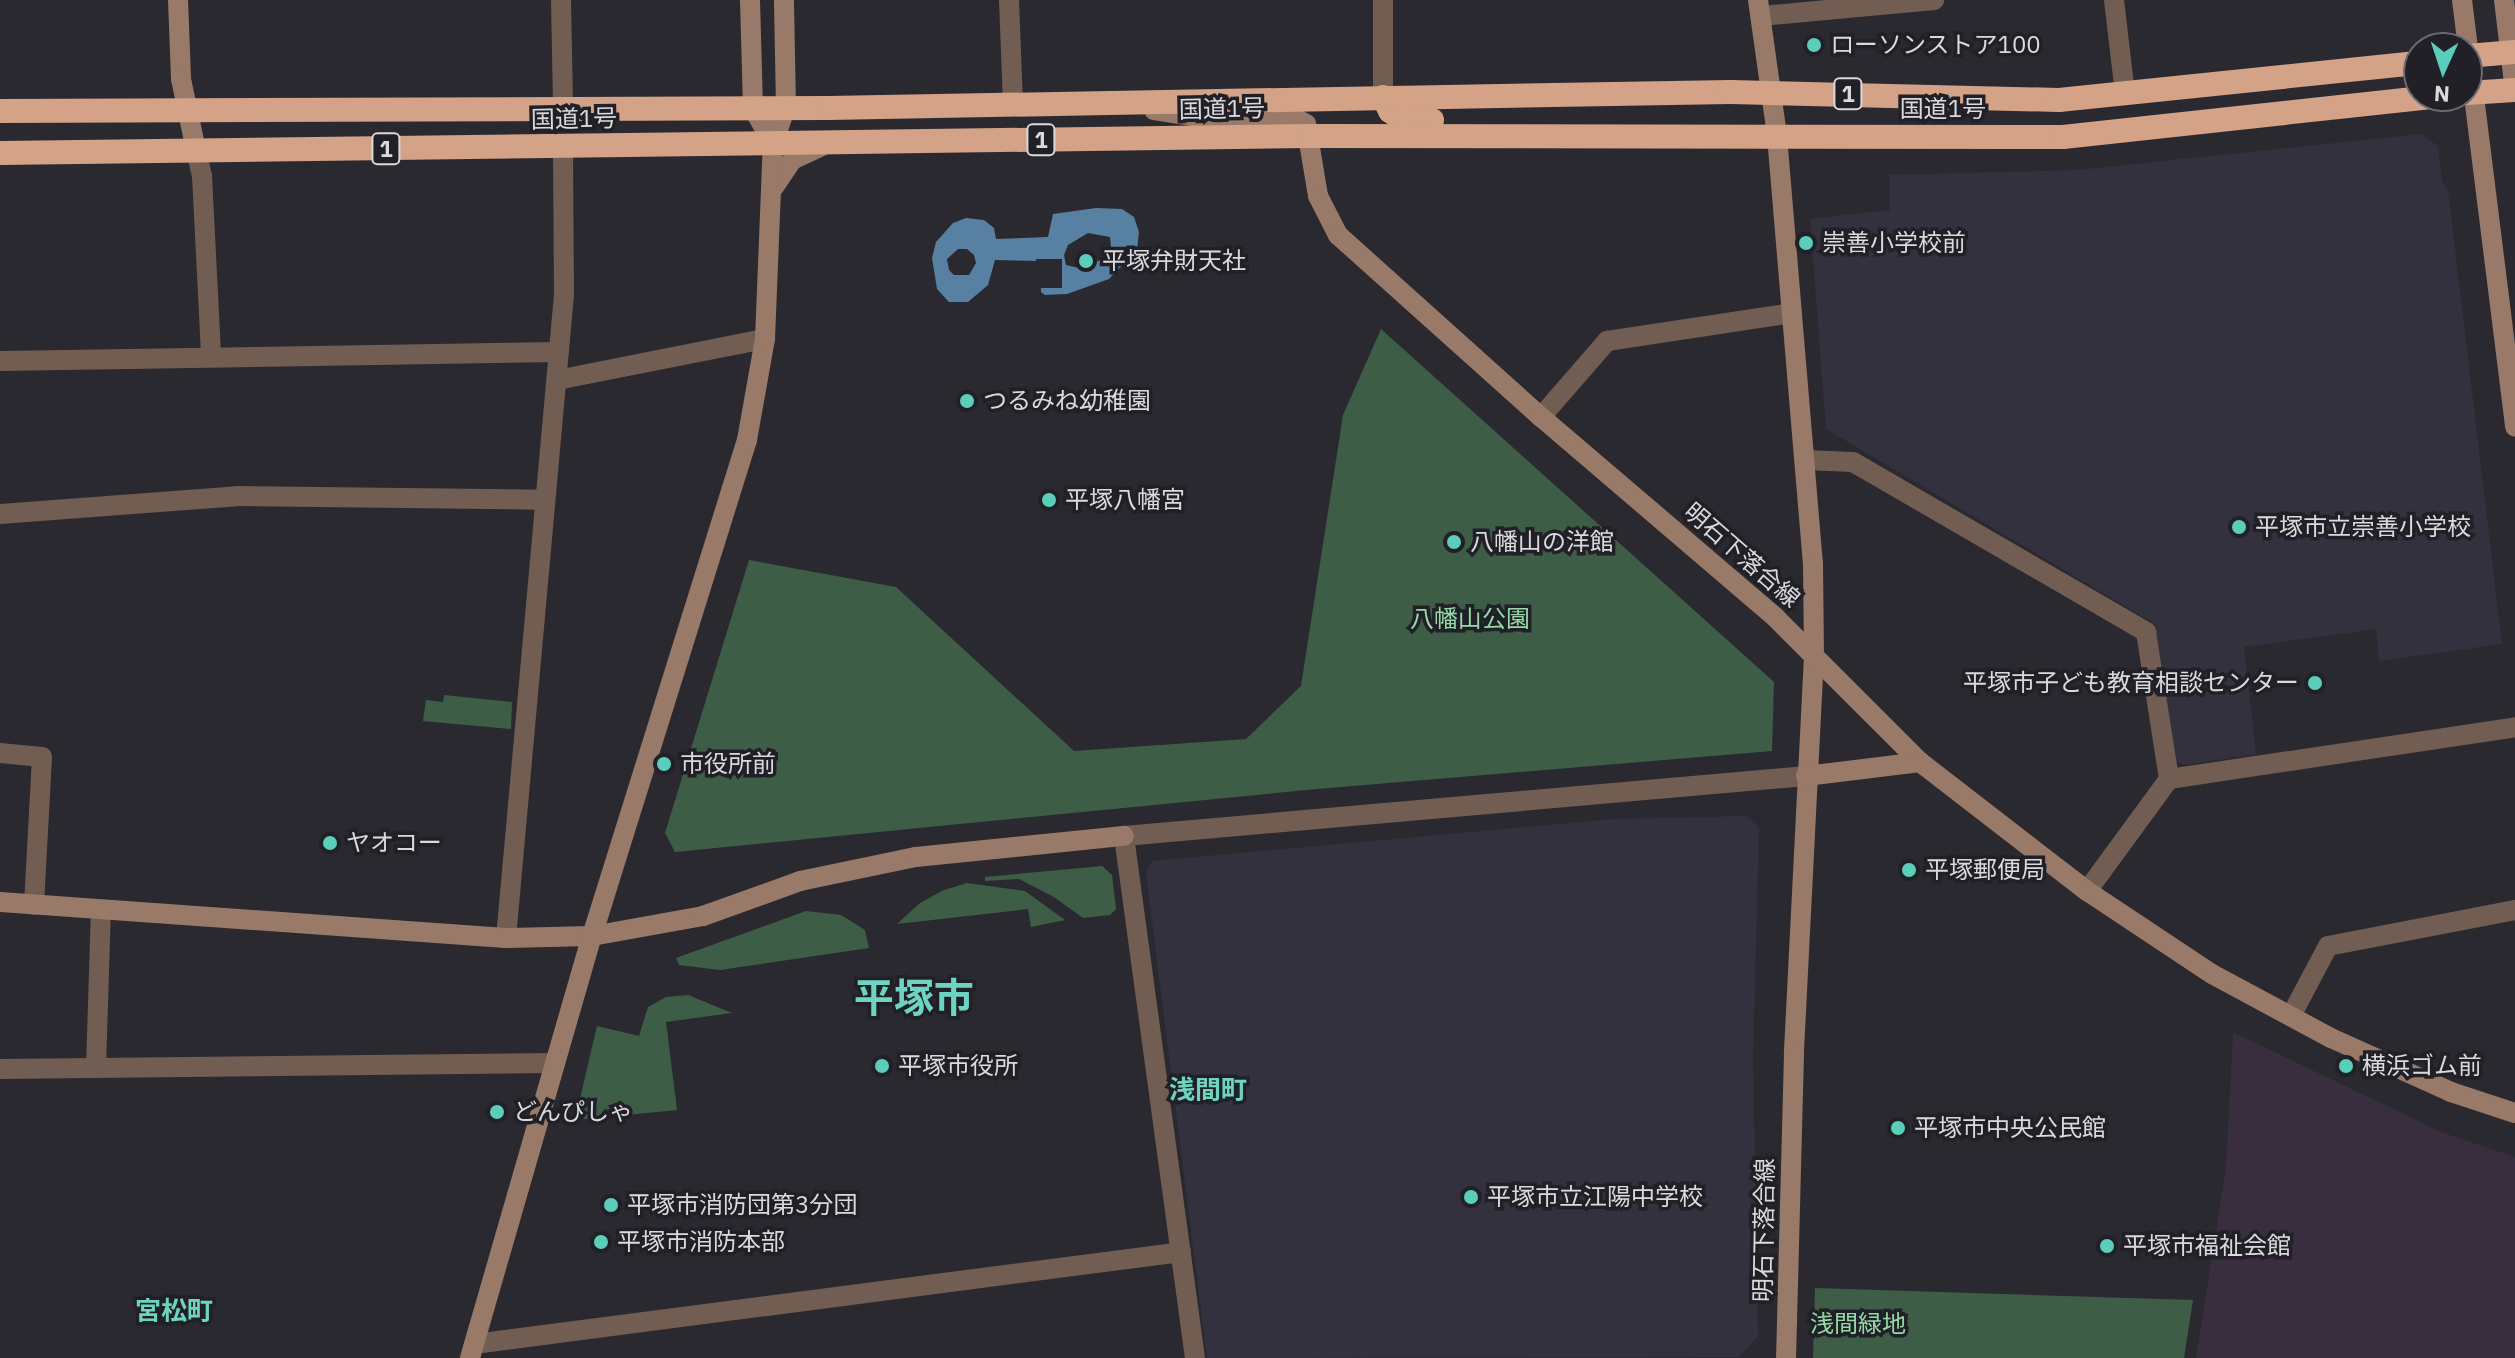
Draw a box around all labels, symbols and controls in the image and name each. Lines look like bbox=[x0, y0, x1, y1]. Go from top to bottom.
place label: ローソンストア100 bbox=[1830, 31, 2041, 59]
north arrow bbox=[2403, 32, 2483, 112]
marker: ローソンストア100 bbox=[1805, 36, 1823, 54]
road number: 1 bbox=[1832, 76, 1864, 112]
text: N bbox=[2433, 80, 2451, 109]
street label: 国道1号 bbox=[1179, 94, 1265, 124]
street label: 国道1号 bbox=[1900, 95, 1986, 123]
street label: 国道1号 bbox=[531, 104, 617, 134]
road number: 1 bbox=[1025, 122, 1057, 158]
road number: 1 bbox=[370, 131, 402, 167]
place label: 崇善小学校前 bbox=[1822, 229, 1966, 257]
marker: 崇善小学校前 bbox=[1797, 234, 1815, 252]
place label: 平塚弁財天社 bbox=[1102, 247, 1246, 275]
marker: 平塚弁財天社 bbox=[1077, 252, 1095, 270]
place label: つるみね幼稚園 bbox=[983, 387, 1151, 415]
marker: つるみね幼稚園 bbox=[958, 392, 976, 410]
place label: 平塚八幡宮 bbox=[1065, 486, 1185, 514]
marker: 平塚八幡宮 bbox=[1040, 491, 1058, 509]
street label: 明石下落合線 bbox=[1678, 497, 1806, 613]
place label: 平塚市立崇善小学校 bbox=[2255, 513, 2471, 541]
marker: 平塚市立崇善小学校 bbox=[2230, 518, 2248, 536]
place label: 八幡山の洋館 bbox=[1470, 528, 1614, 556]
marker: 八幡山の洋館 bbox=[1445, 533, 1463, 551]
park label: 八幡山公園 bbox=[1410, 605, 1530, 633]
place label: 平塚市子ども教育相談センター bbox=[1963, 669, 2299, 697]
marker: 平塚市子ども教育相談センター bbox=[2306, 674, 2324, 692]
place label: 市役所前 bbox=[680, 750, 776, 778]
marker: 市役所前 bbox=[655, 755, 673, 773]
place label: ヤオコー bbox=[346, 829, 442, 857]
marker: ヤオコー bbox=[321, 834, 339, 852]
place label: 平塚郵便局 bbox=[1925, 856, 2045, 884]
marker: 平塚郵便局 bbox=[1900, 861, 1918, 879]
district label: 平塚市 bbox=[854, 973, 974, 1021]
place label: 平塚市役所 bbox=[898, 1052, 1018, 1080]
place label: 横浜ゴム前 bbox=[2362, 1052, 2482, 1080]
marker: 平塚市役所 bbox=[873, 1057, 891, 1075]
marker: 横浜ゴム前 bbox=[2337, 1057, 2355, 1075]
district label: 浅間町 bbox=[1169, 1074, 1247, 1106]
place label: どんぴしゃ bbox=[513, 1098, 633, 1126]
marker: どんぴしゃ bbox=[488, 1103, 506, 1121]
place label: 平塚市中央公民館 bbox=[1914, 1114, 2106, 1142]
marker: 平塚市中央公民館 bbox=[1889, 1119, 1907, 1137]
street label: 明石下落合線 bbox=[1748, 1158, 1780, 1302]
place label: 平塚市立江陽中学校 bbox=[1487, 1183, 1703, 1211]
marker: 平塚市立江陽中学校 bbox=[1462, 1188, 1480, 1206]
place label: 平塚市消防団第3分団 bbox=[627, 1191, 857, 1219]
marker: 平塚市消防団第3分団 bbox=[602, 1196, 620, 1214]
place label: 平塚市消防本部 bbox=[617, 1228, 785, 1256]
place label: 平塚市福祉会館 bbox=[2123, 1232, 2291, 1260]
marker: 平塚市消防本部 bbox=[592, 1233, 610, 1251]
marker: 平塚市福祉会館 bbox=[2098, 1237, 2116, 1255]
district label: 宮松町 bbox=[135, 1295, 213, 1327]
park label: 浅間緑地 bbox=[1810, 1310, 1906, 1338]

